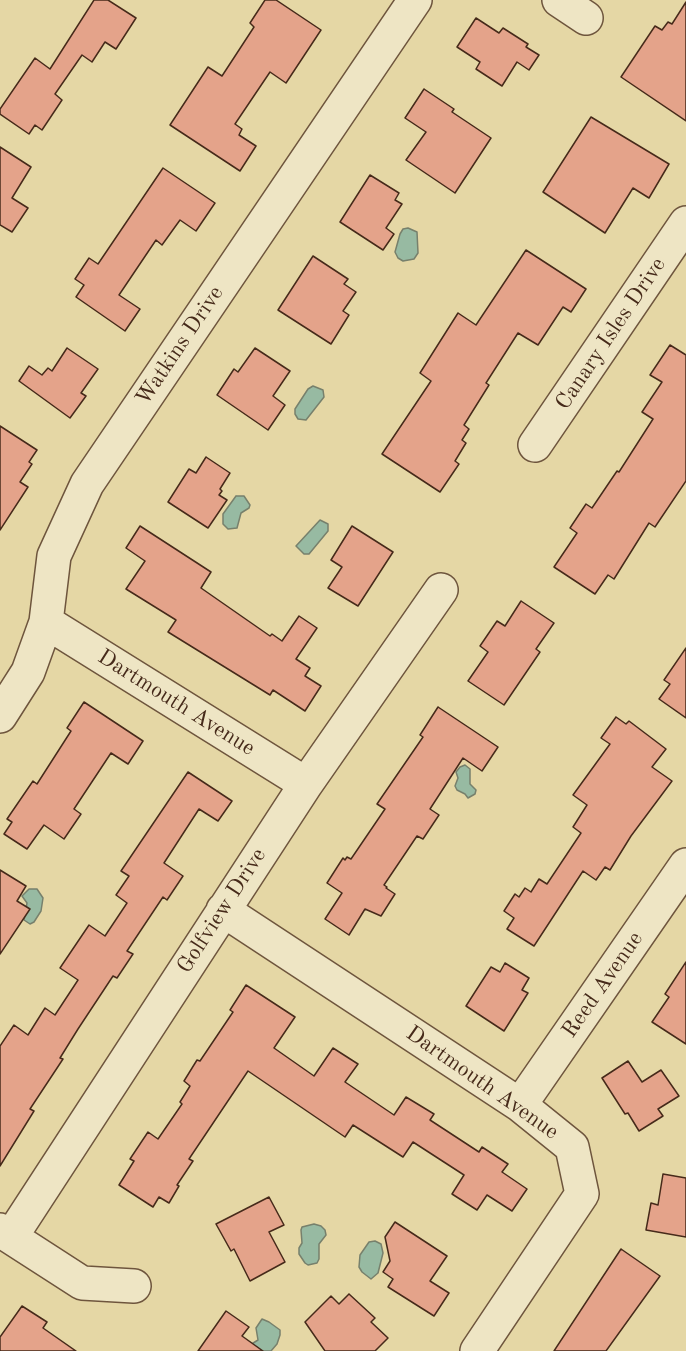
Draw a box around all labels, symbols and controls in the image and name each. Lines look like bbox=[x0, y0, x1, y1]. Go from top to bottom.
street label: Canary Isles Drive bbox=[550, 253, 672, 415]
street label: Watkins Drive bbox=[130, 281, 230, 411]
street label: Dartmouth Avenue bbox=[92, 644, 260, 762]
street label: Golfview Drive bbox=[172, 844, 272, 978]
street label: Reed Avenue bbox=[557, 927, 649, 1043]
street label: Dartmouth Avenue bbox=[400, 1020, 564, 1146]

